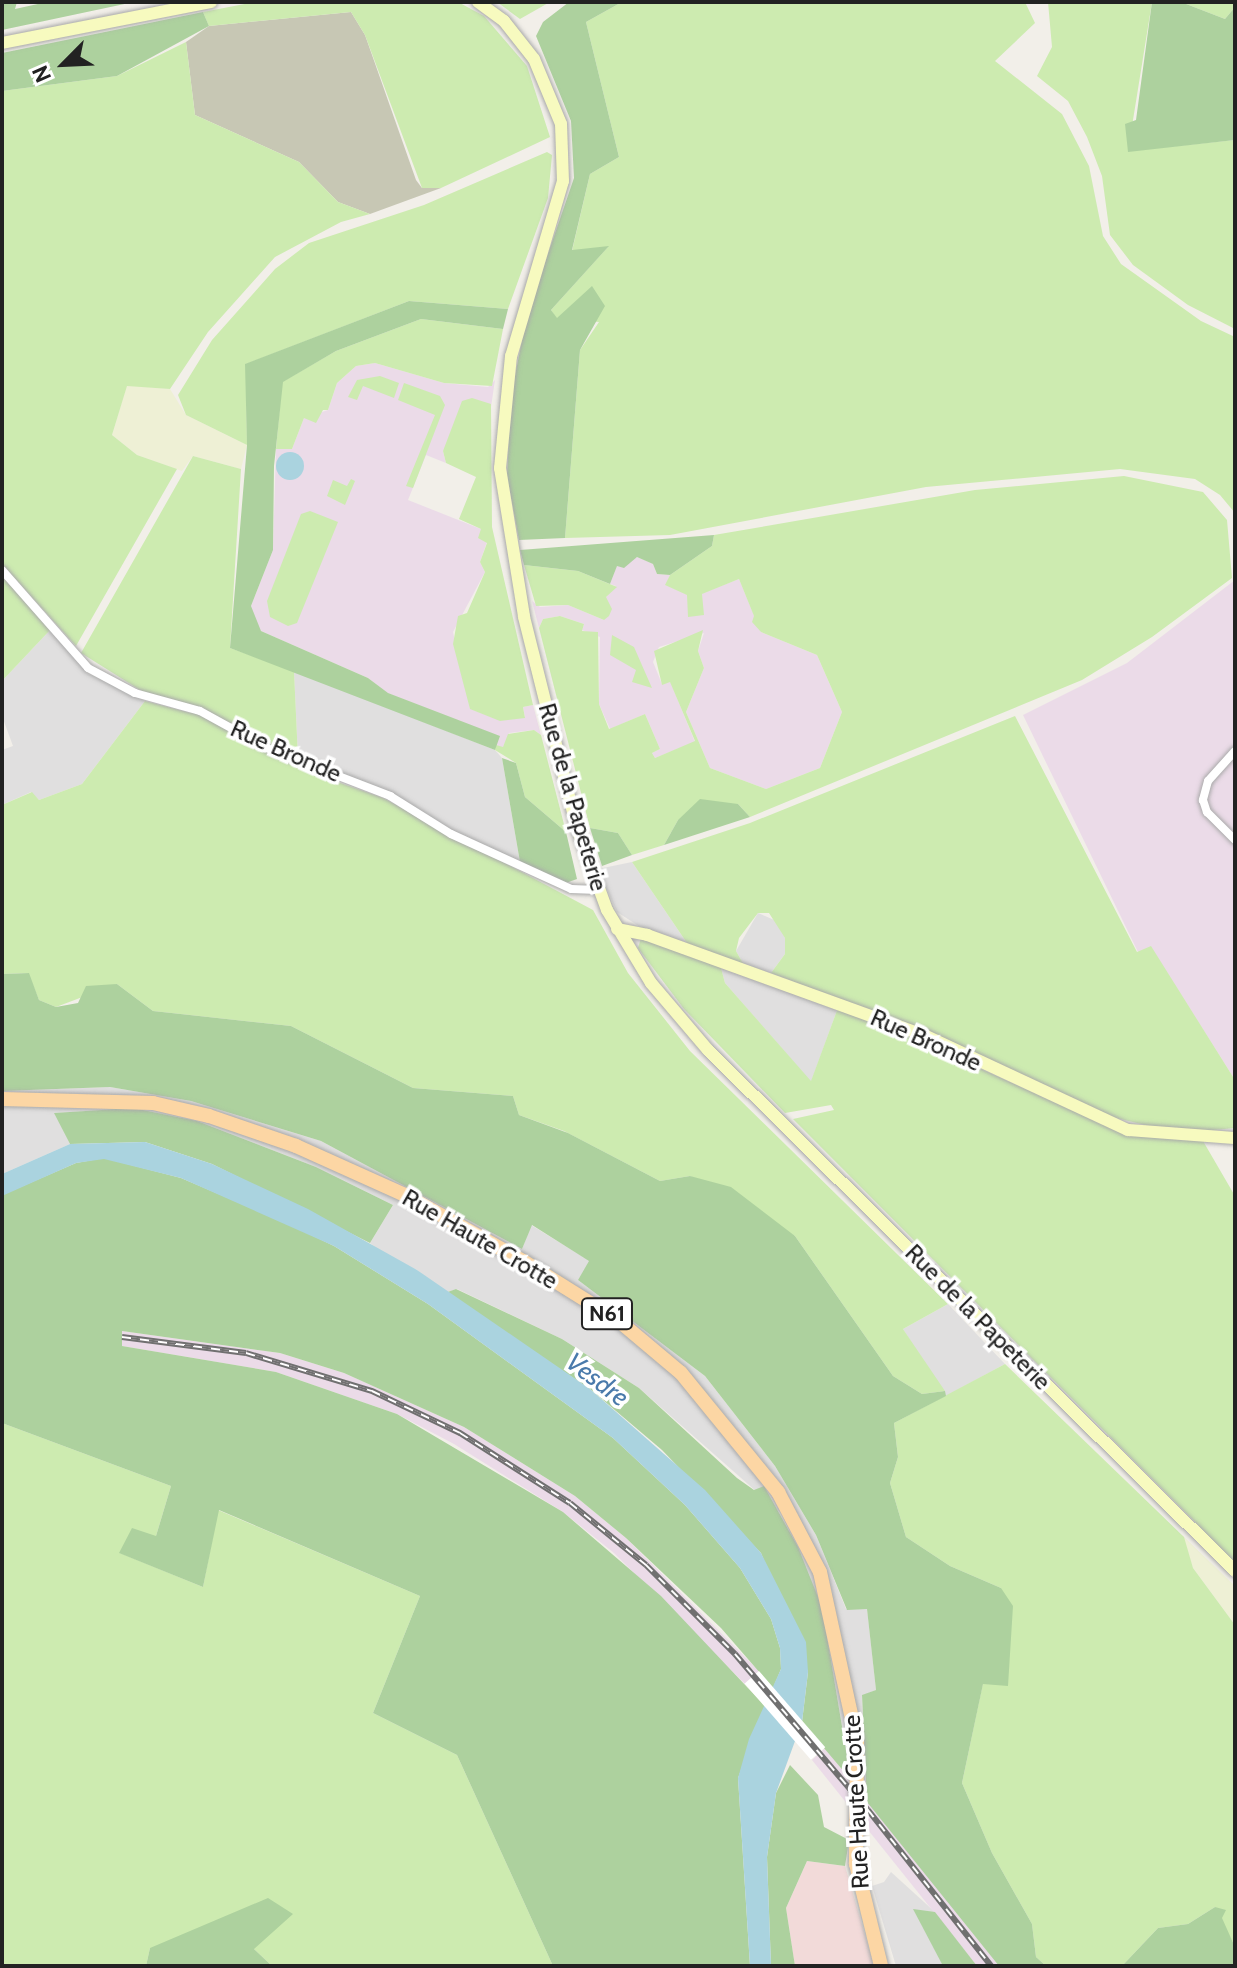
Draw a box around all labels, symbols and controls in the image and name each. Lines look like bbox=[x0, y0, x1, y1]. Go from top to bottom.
north arrow bbox=[24, 24, 104, 104]
text: N bbox=[26, 61, 57, 87]
street label: Rue de la Papeterie bbox=[532, 700, 614, 894]
street label: Rue Bronde bbox=[226, 714, 346, 788]
street label: Rue Bronde bbox=[866, 1003, 986, 1077]
street label: Rue Haute Crotte bbox=[397, 1183, 563, 1295]
street label: Rue de la Papeterie bbox=[899, 1238, 1057, 1396]
road number: N61 bbox=[579, 1296, 635, 1332]
water label: Vesdre bbox=[560, 1347, 634, 1413]
street label: Rue Haute Crotte bbox=[837, 1714, 875, 1890]

